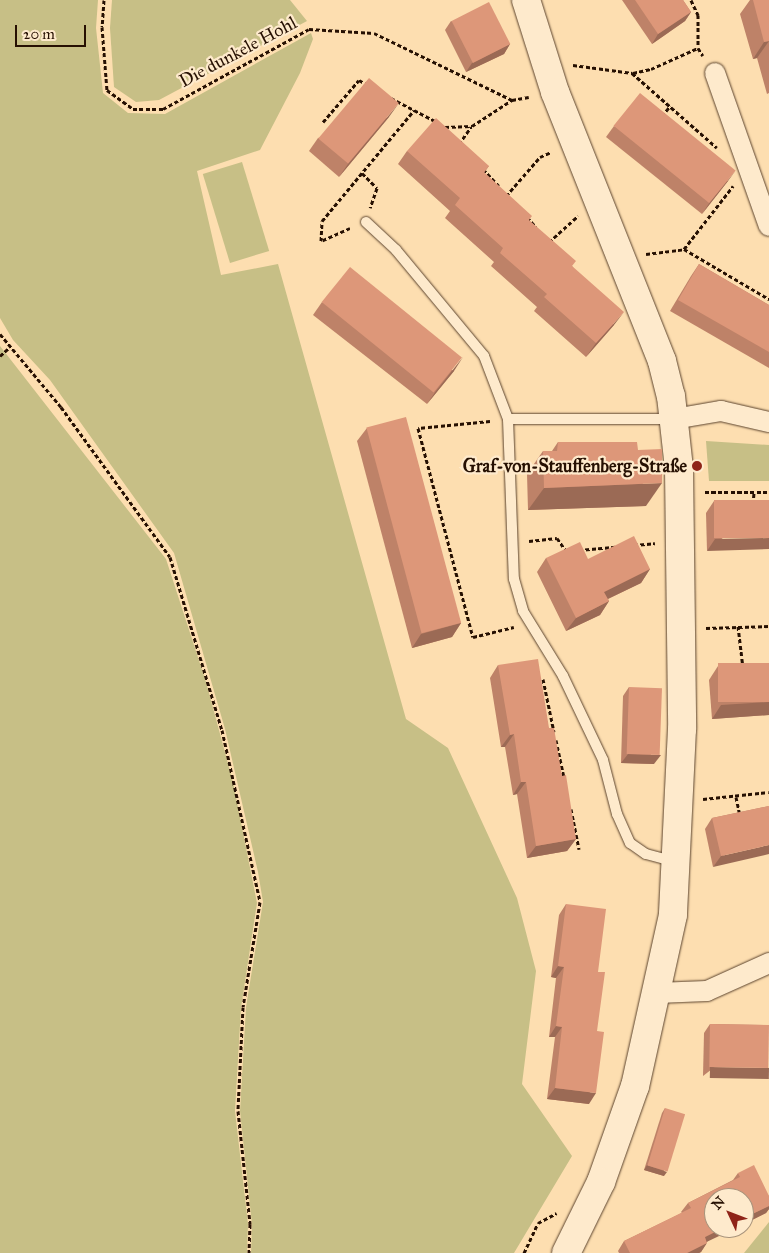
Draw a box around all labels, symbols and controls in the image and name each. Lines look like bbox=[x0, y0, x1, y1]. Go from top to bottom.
street label: Die dunkele Hohl bbox=[176, 12, 300, 92]
scale bar bbox=[18, 15, 89, 47]
text: 20 m bbox=[23, 25, 55, 43]
place label: Graf-von-Stauffenberg-Straße bbox=[463, 455, 687, 477]
marker: Graf-von-Stauffenberg-Straße bbox=[691, 460, 703, 472]
north arrow bbox=[704, 1188, 754, 1238]
text: N bbox=[708, 1193, 729, 1213]

